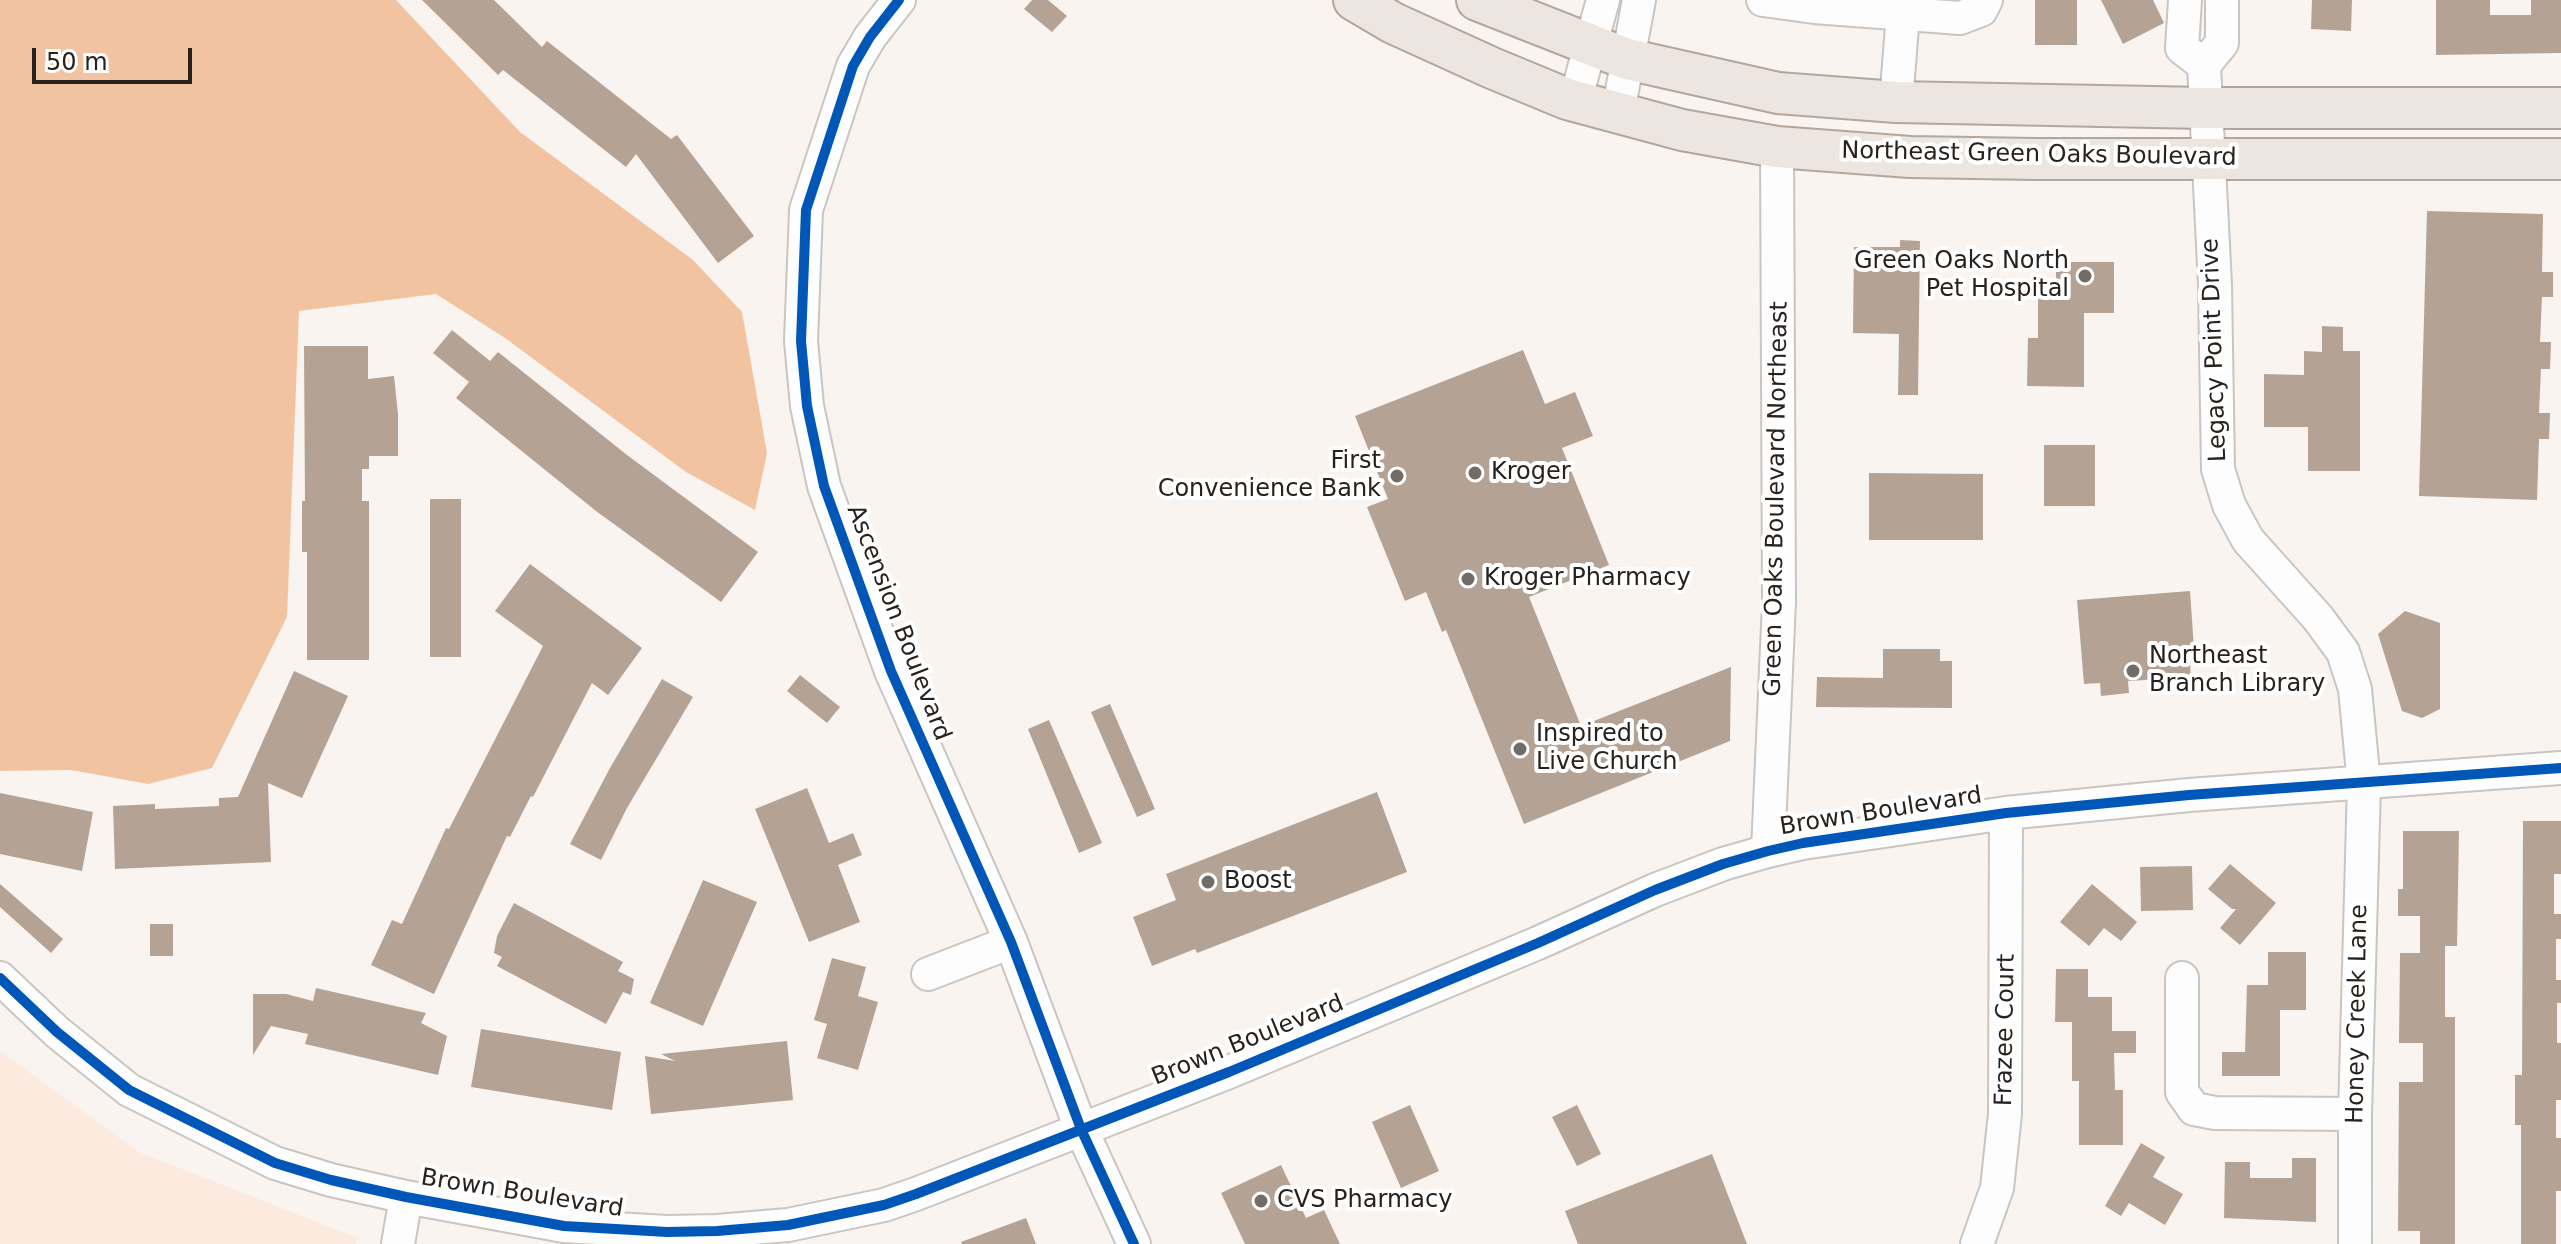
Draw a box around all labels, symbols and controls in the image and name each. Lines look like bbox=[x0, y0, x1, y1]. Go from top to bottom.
scale bar bbox=[36, 32, 196, 82]
text: 50 m bbox=[46, 48, 108, 76]
street label: Northeast Green Oaks Boulevard bbox=[1841, 137, 2237, 173]
street label: Legacy Point Drive bbox=[2197, 238, 2233, 462]
place label: Green Oaks North Pet Hospital bbox=[1854, 248, 2069, 304]
marker: Green Oaks North Pet Hospital bbox=[2076, 267, 2094, 285]
street label: Green Oaks Boulevard Northeast bbox=[1759, 301, 1795, 697]
place label: First Convenience Bank bbox=[1158, 448, 1381, 504]
place label: Kroger bbox=[1491, 459, 1571, 487]
marker: Kroger bbox=[1466, 464, 1484, 482]
marker: First Convenience Bank bbox=[1388, 467, 1406, 485]
street label: Ascension Boulevard bbox=[840, 501, 956, 745]
place label: Kroger Pharmacy bbox=[1484, 565, 1691, 593]
marker: Kroger Pharmacy bbox=[1459, 570, 1477, 588]
place label: Northeast Branch Library bbox=[2149, 643, 2325, 699]
marker: Northeast Branch Library bbox=[2124, 662, 2142, 680]
place label: Inspired to Live Church bbox=[1536, 721, 1678, 777]
marker: Inspired to Live Church bbox=[1511, 740, 1529, 758]
street label: Brown Boulevard bbox=[1778, 782, 1984, 842]
place label: Boost bbox=[1224, 868, 1292, 896]
marker: Boost bbox=[1199, 873, 1217, 891]
street label: Honey Creek Lane bbox=[2342, 904, 2374, 1124]
street label: Frazee Court bbox=[1990, 954, 2022, 1106]
street label: Brown Boulevard bbox=[1148, 989, 1348, 1093]
street label: Brown Boulevard bbox=[419, 1164, 625, 1224]
place label: CVS Pharmacy bbox=[1277, 1187, 1452, 1215]
marker: CVS Pharmacy bbox=[1252, 1192, 1270, 1210]

